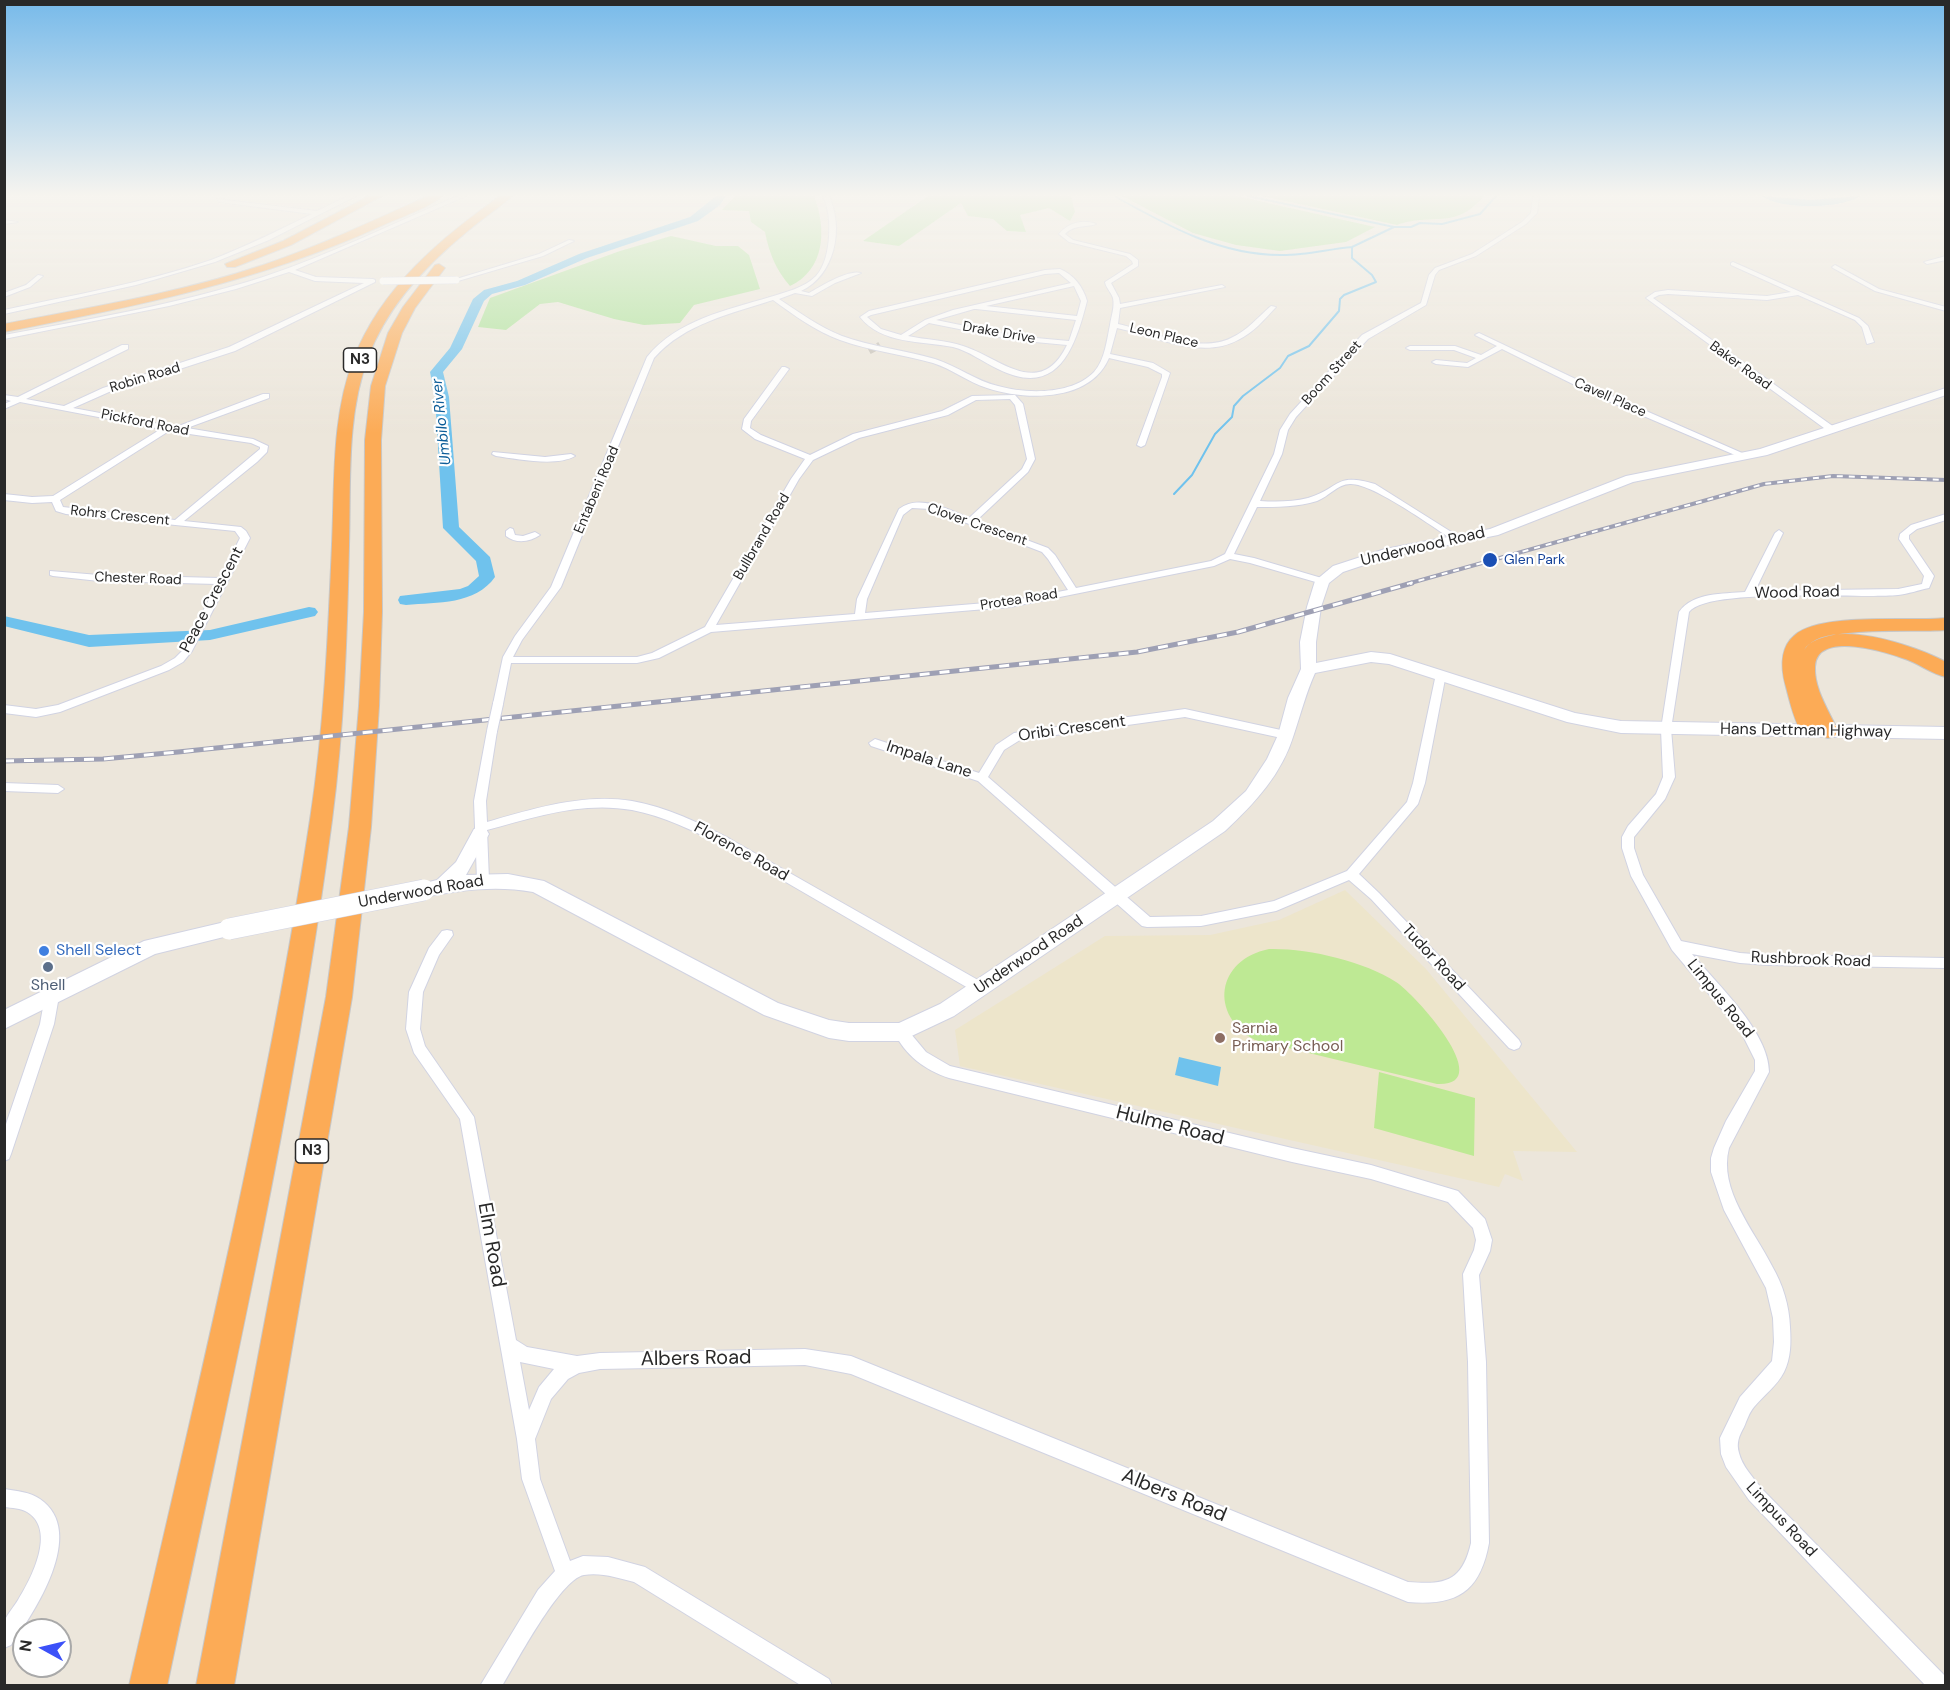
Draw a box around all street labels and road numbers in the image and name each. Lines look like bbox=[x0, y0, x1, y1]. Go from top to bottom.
street label: Drake Drive bbox=[961, 318, 1037, 348]
street label: Leon Place bbox=[1128, 320, 1200, 352]
street label: Boom Street bbox=[1299, 337, 1365, 409]
street label: Baker Road bbox=[1706, 338, 1774, 394]
road number: N3 bbox=[344, 348, 376, 372]
street label: Robin Road bbox=[108, 359, 182, 397]
street label: Cavell Place bbox=[1571, 375, 1649, 421]
street label: Pickford Road bbox=[100, 406, 190, 440]
street label: Entabeni Road bbox=[571, 444, 623, 536]
street label: Bullbrand Road bbox=[730, 491, 794, 583]
street label: Clover Crescent bbox=[925, 500, 1029, 550]
street label: Rohrs Crescent bbox=[70, 502, 170, 530]
street label: Underwood Road bbox=[1359, 523, 1487, 571]
street label: Peace Crescent bbox=[176, 544, 248, 656]
street label: Chester Road bbox=[94, 569, 182, 589]
street label: Wood Road bbox=[1754, 583, 1840, 603]
street label: Protea Road bbox=[979, 586, 1059, 614]
street label: Oribi Crescent bbox=[1017, 712, 1127, 746]
street label: Hans Dettman Highway bbox=[1720, 720, 1892, 742]
street label: Impala Lane bbox=[884, 737, 974, 783]
street label: Florence Road bbox=[690, 818, 792, 886]
street label: Underwood Road bbox=[357, 872, 485, 912]
street label: Underwood Road bbox=[971, 911, 1087, 999]
street label: Tudor Road bbox=[1397, 921, 1469, 995]
street label: Rushbrook Road bbox=[1751, 948, 1871, 972]
street label: Limpus Road bbox=[1683, 956, 1757, 1042]
street label: Hulme Road bbox=[1113, 1101, 1227, 1151]
road number: N3 bbox=[296, 1139, 328, 1163]
street label: Elm Road bbox=[472, 1201, 510, 1289]
street label: Albers Road bbox=[640, 1346, 752, 1372]
street label: Albers Road bbox=[1118, 1464, 1230, 1528]
street label: Limpus Road bbox=[1741, 1479, 1821, 1561]

